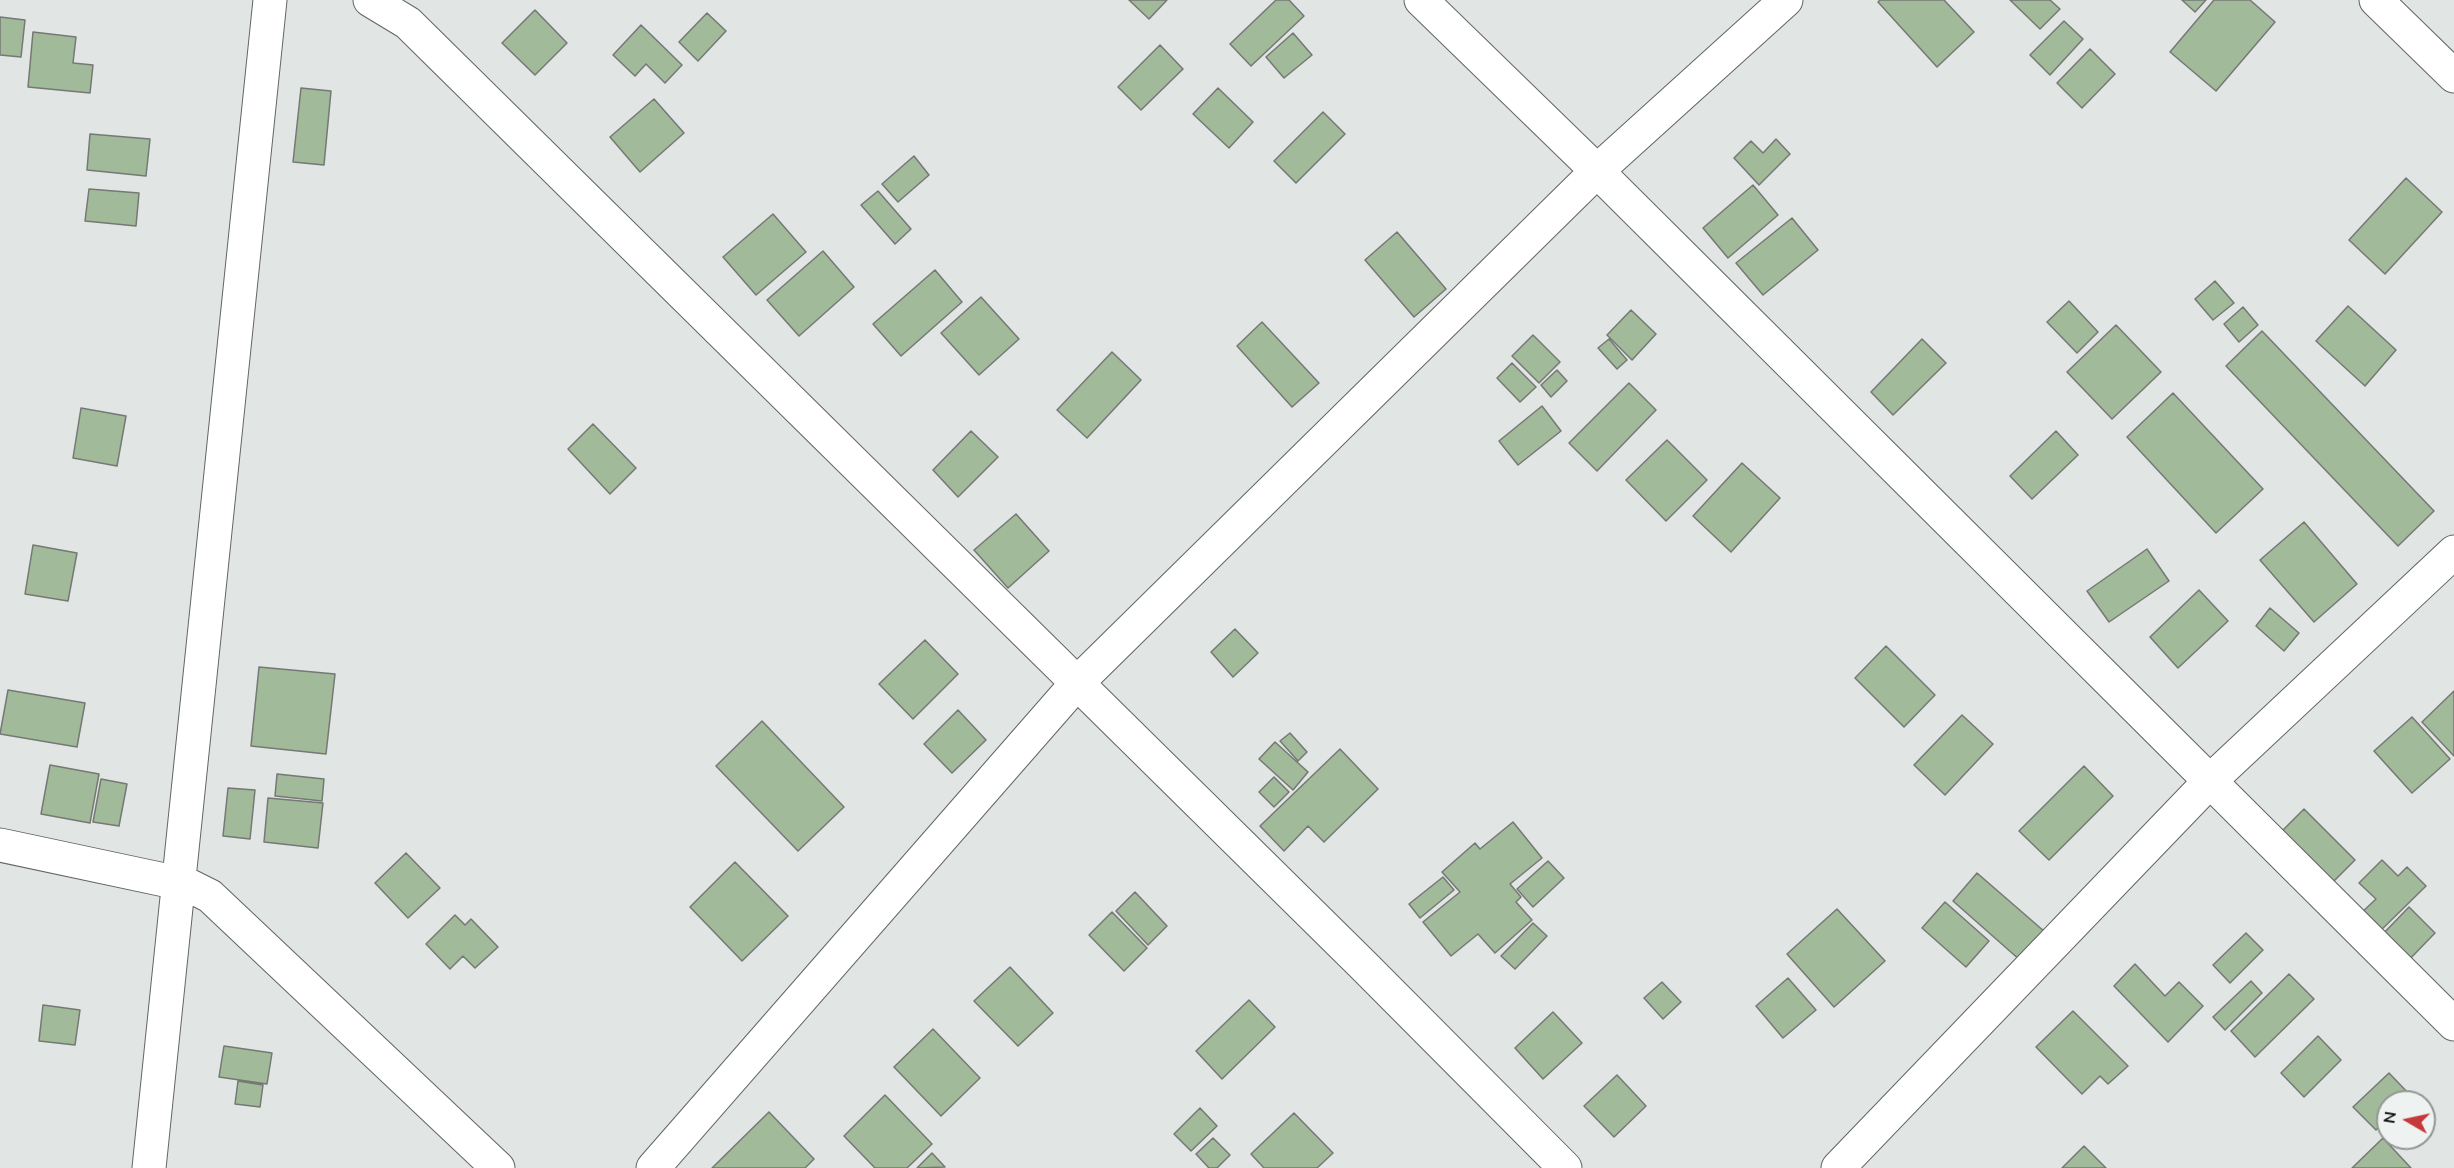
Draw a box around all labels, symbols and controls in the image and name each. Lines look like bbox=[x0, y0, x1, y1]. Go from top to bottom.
north arrow bbox=[2376, 1090, 2436, 1150]
text: N bbox=[2378, 1110, 2402, 1125]

